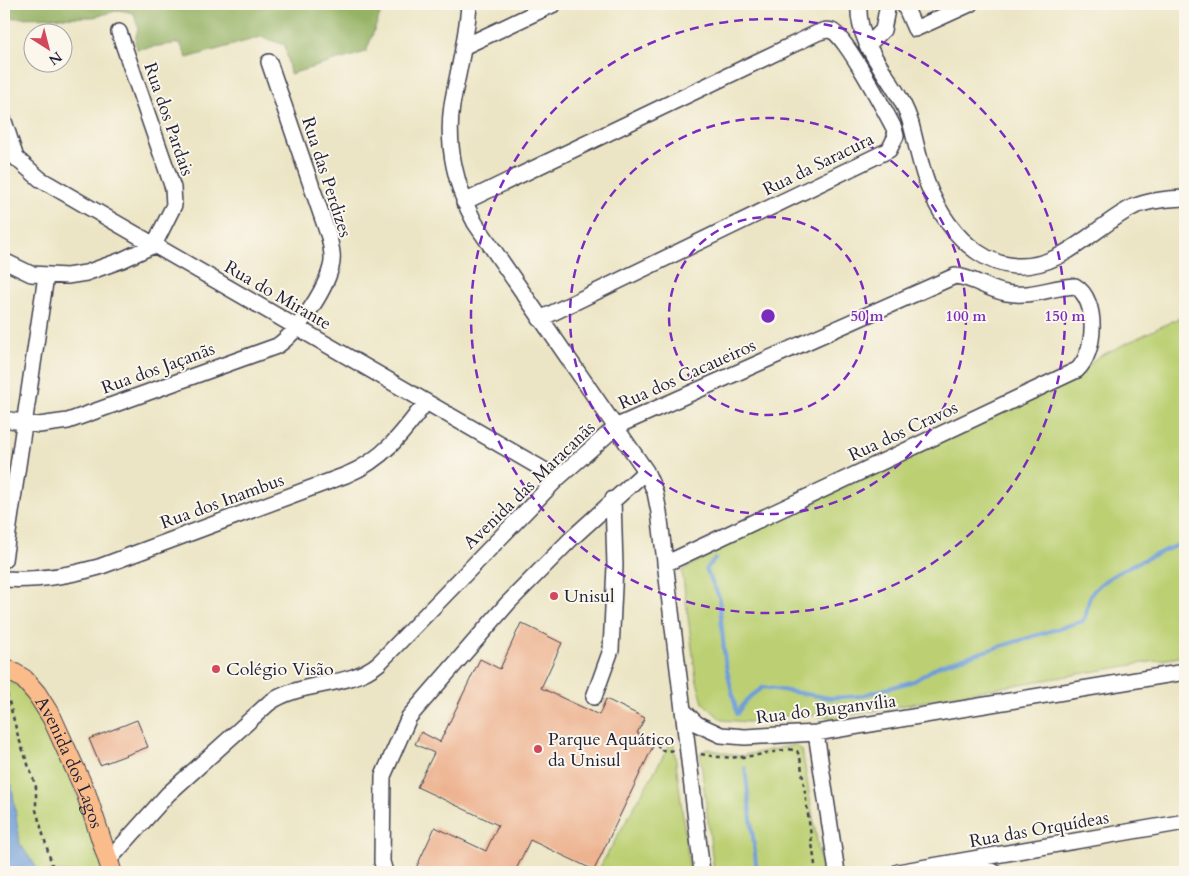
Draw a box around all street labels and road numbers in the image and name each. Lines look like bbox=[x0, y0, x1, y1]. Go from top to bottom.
street label: Rua dos Pardais bbox=[137, 59, 200, 179]
street label: Rua das Perdizes bbox=[295, 114, 358, 241]
street label: Rua da Saracura bbox=[758, 127, 878, 202]
street label: Rua do Mirante bbox=[220, 255, 336, 336]
street label: Rua dos Cacaueiros bbox=[614, 333, 760, 416]
street label: Rua dos Jaçanãs bbox=[98, 336, 218, 401]
street label: Rua dos Cravos bbox=[844, 395, 962, 468]
street label: Avenida das Maracanãs bbox=[458, 416, 601, 555]
street label: Rua dos Inambus bbox=[157, 467, 288, 535]
street label: Rua do Buganvília bbox=[755, 688, 898, 730]
street label: Avenida dos Lagos bbox=[28, 692, 109, 832]
street label: Rua das Orquídeas bbox=[967, 805, 1111, 854]

